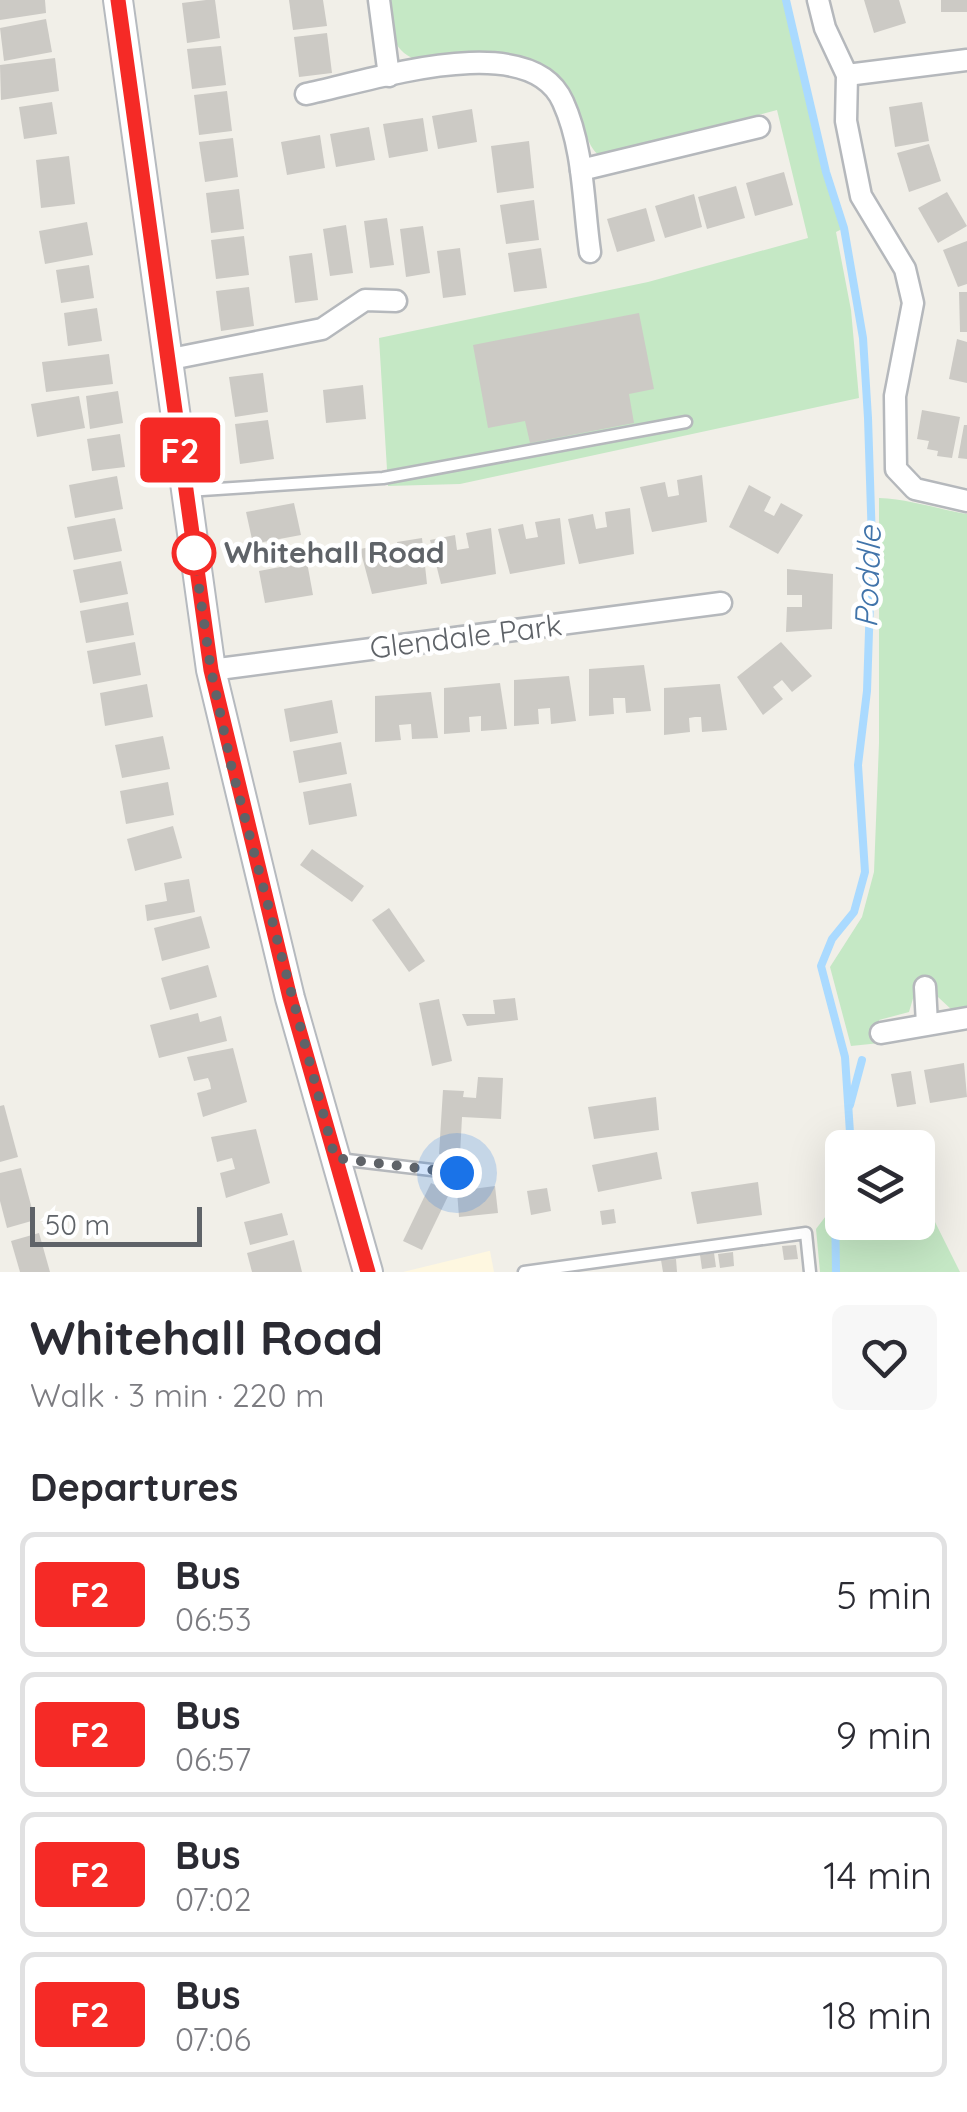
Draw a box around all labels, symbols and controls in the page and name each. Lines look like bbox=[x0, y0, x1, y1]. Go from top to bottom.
line badge: F2 bbox=[135, 418, 225, 482]
text: F2 bbox=[160, 428, 200, 472]
water label: Poddle bbox=[845, 523, 889, 629]
marker: Whitehall Road bbox=[173, 532, 215, 574]
place label: Whitehall Road bbox=[224, 533, 445, 571]
street label: Glendale Park bbox=[368, 605, 564, 667]
map controls bbox=[825, 1130, 935, 1240]
button: layers bbox=[825, 1130, 935, 1240]
your location bbox=[432, 1148, 482, 1198]
scale bar bbox=[30, 1202, 202, 1246]
text: 50 m bbox=[45, 1207, 110, 1242]
button: heart bbox=[832, 1305, 937, 1410]
text: Whitehall Road bbox=[30, 1307, 383, 1367]
text: Walk · 3 min · 220 m bbox=[30, 1375, 324, 1415]
text: Departures bbox=[30, 1463, 238, 1511]
text: Bus bbox=[175, 1551, 241, 1599]
text: 5 min bbox=[836, 1571, 932, 1619]
text: F2 bbox=[70, 1572, 110, 1616]
text: 06:53 bbox=[175, 1599, 251, 1639]
text: Bus bbox=[175, 1691, 241, 1739]
text: 9 min bbox=[836, 1711, 932, 1759]
text: F2 bbox=[70, 1712, 110, 1756]
text: 06:57 bbox=[175, 1739, 251, 1779]
text: Bus bbox=[175, 1831, 241, 1879]
text: 14 min bbox=[823, 1851, 932, 1899]
text: F2 bbox=[70, 1852, 110, 1896]
text: 07:02 bbox=[175, 1879, 251, 1919]
text: Bus bbox=[175, 1971, 241, 2019]
text: 18 min bbox=[822, 1991, 932, 2039]
text: F2 bbox=[70, 1992, 110, 2036]
text: 07:06 bbox=[175, 2019, 251, 2059]

